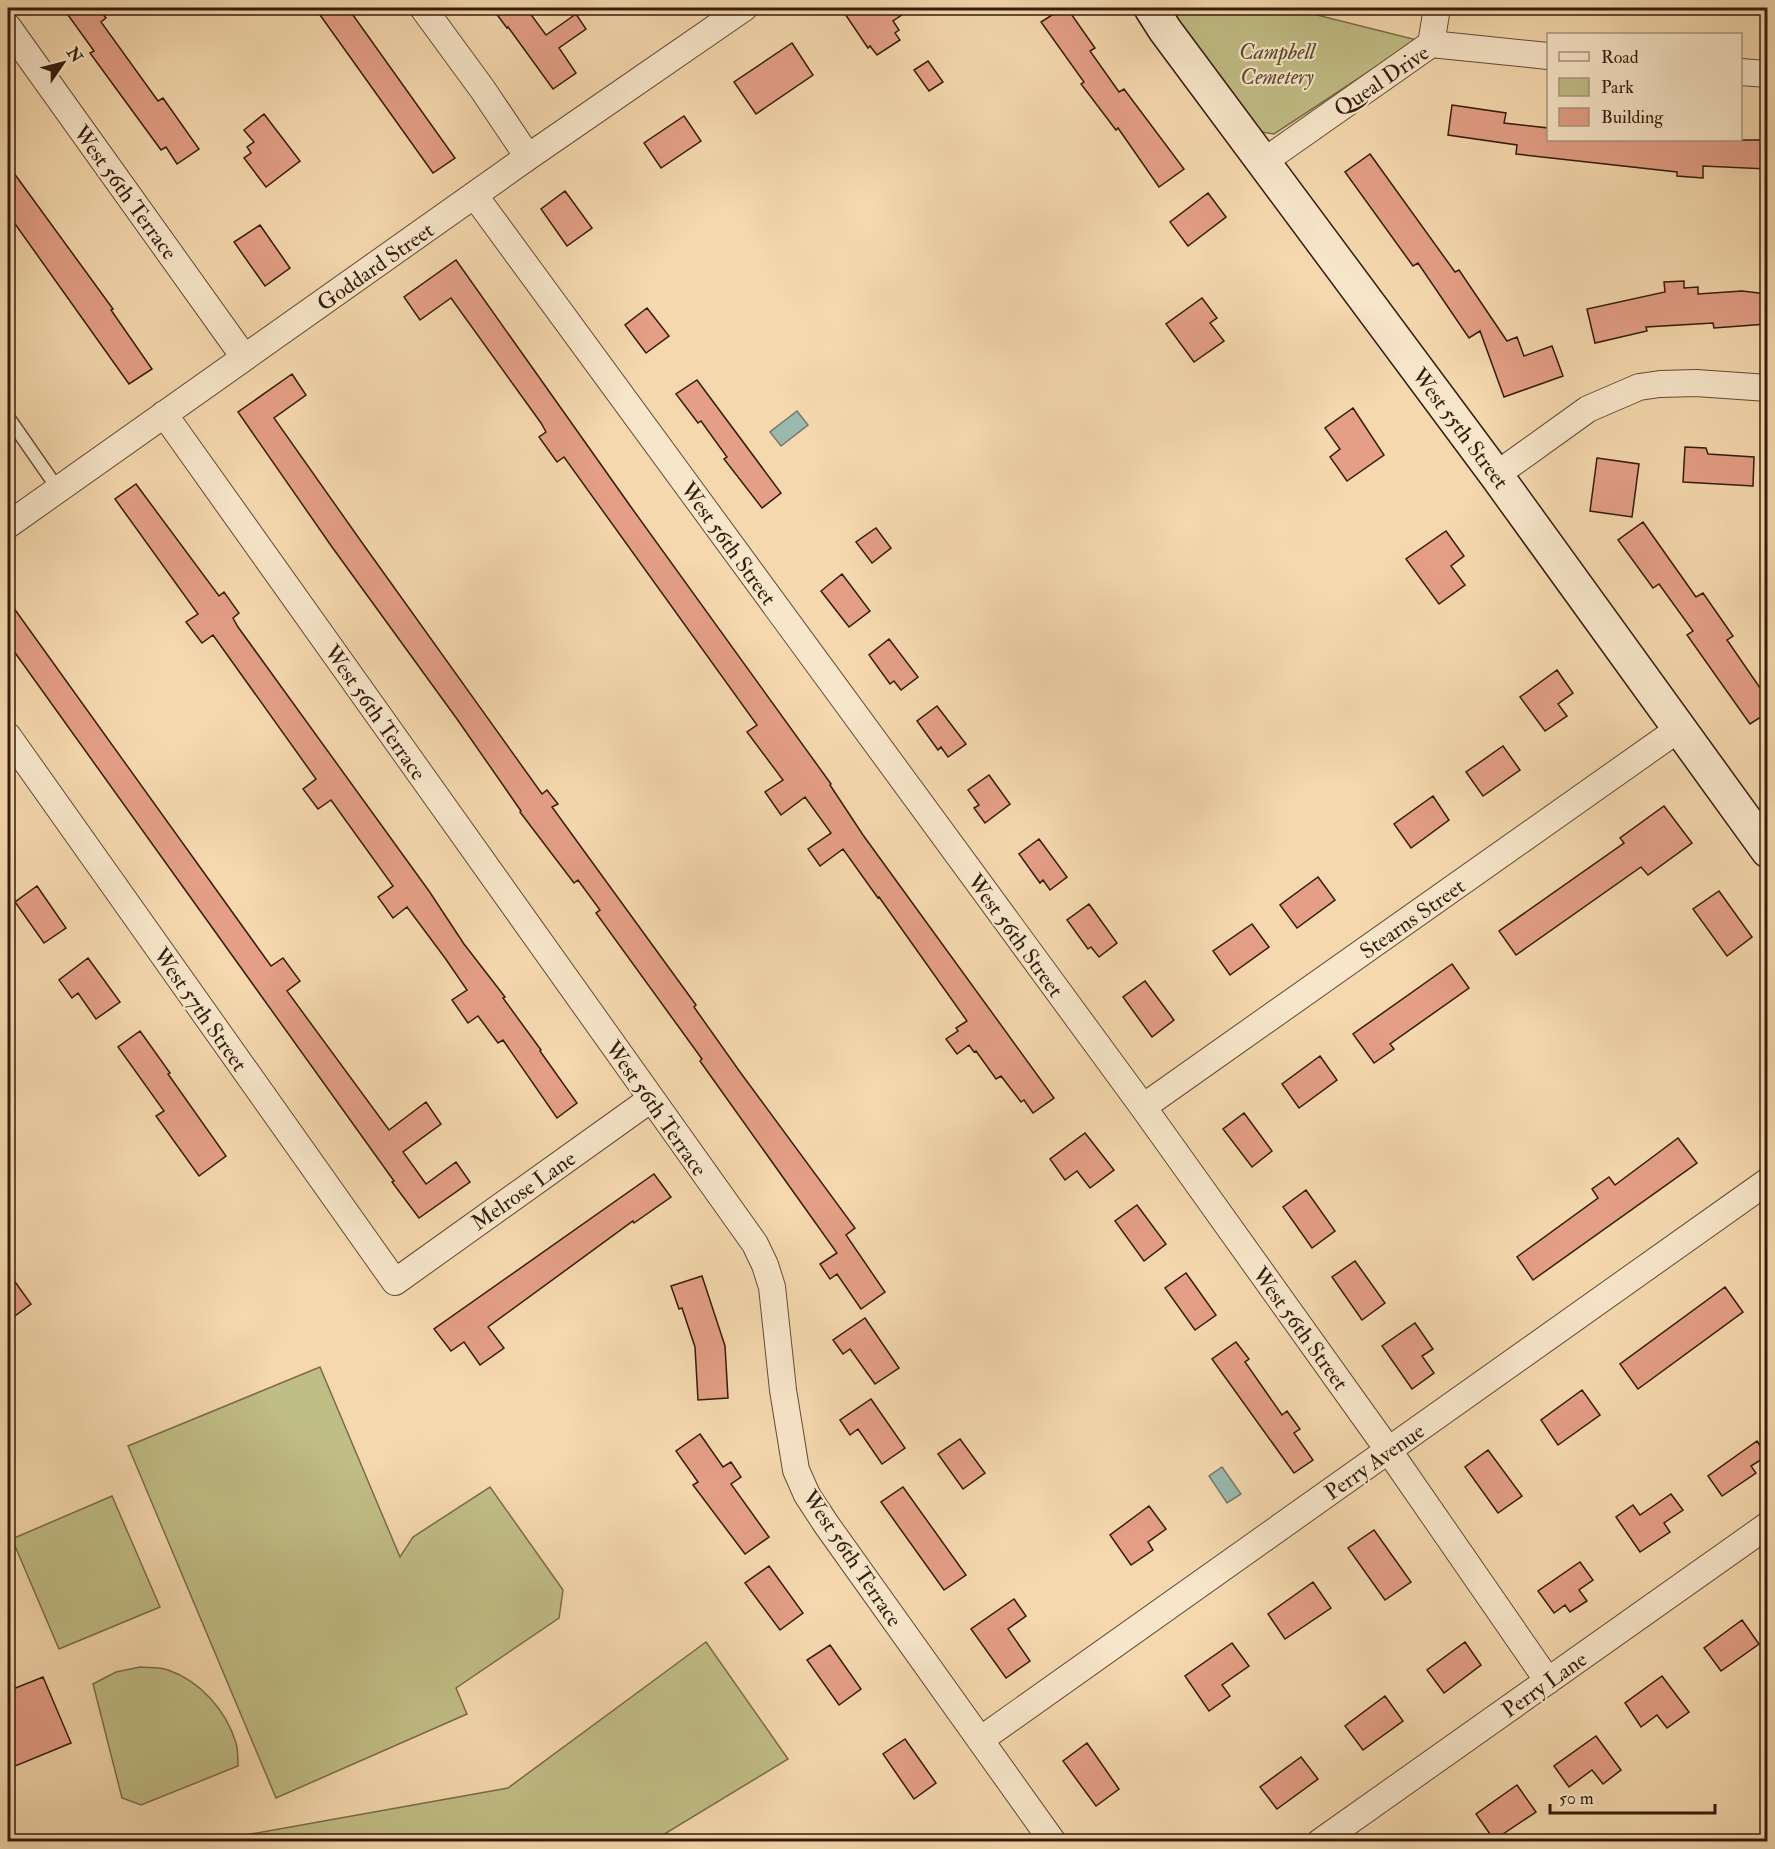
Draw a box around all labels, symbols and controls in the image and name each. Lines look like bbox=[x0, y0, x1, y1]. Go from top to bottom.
north arrow bbox=[33, 33, 93, 93]
legend bbox=[1547, 33, 1742, 141]
park label: Campbell Cemetery bbox=[1239, 38, 1317, 91]
street label: Queal Drive bbox=[1329, 39, 1434, 123]
text: N bbox=[62, 43, 87, 67]
text: Road bbox=[1601, 46, 1639, 69]
text: Park bbox=[1601, 76, 1634, 99]
text: Building bbox=[1601, 106, 1664, 129]
street label: West 56th Terrace bbox=[67, 119, 183, 265]
street label: Goddard Street bbox=[312, 216, 439, 317]
street label: West 55th Street bbox=[1405, 362, 1515, 495]
street label: West 56th Street bbox=[673, 476, 782, 611]
street label: West 56th Terrace bbox=[317, 639, 432, 786]
street label: West 56th Street bbox=[960, 868, 1069, 1003]
street label: Stearns Street bbox=[1354, 872, 1471, 965]
street label: West 57th Street bbox=[147, 941, 253, 1077]
street label: West 56th Terrace bbox=[598, 1035, 713, 1182]
street label: Melrose Lane bbox=[466, 1145, 581, 1237]
street label: West 56th Street bbox=[1245, 1261, 1354, 1396]
street label: Perry Avenue bbox=[1319, 1417, 1430, 1507]
street label: West 56th Terrace bbox=[796, 1484, 908, 1632]
street label: Perry Lane bbox=[1497, 1645, 1593, 1724]
scale bar bbox=[1550, 1777, 1715, 1815]
text: 50 m bbox=[1559, 1787, 1594, 1810]

